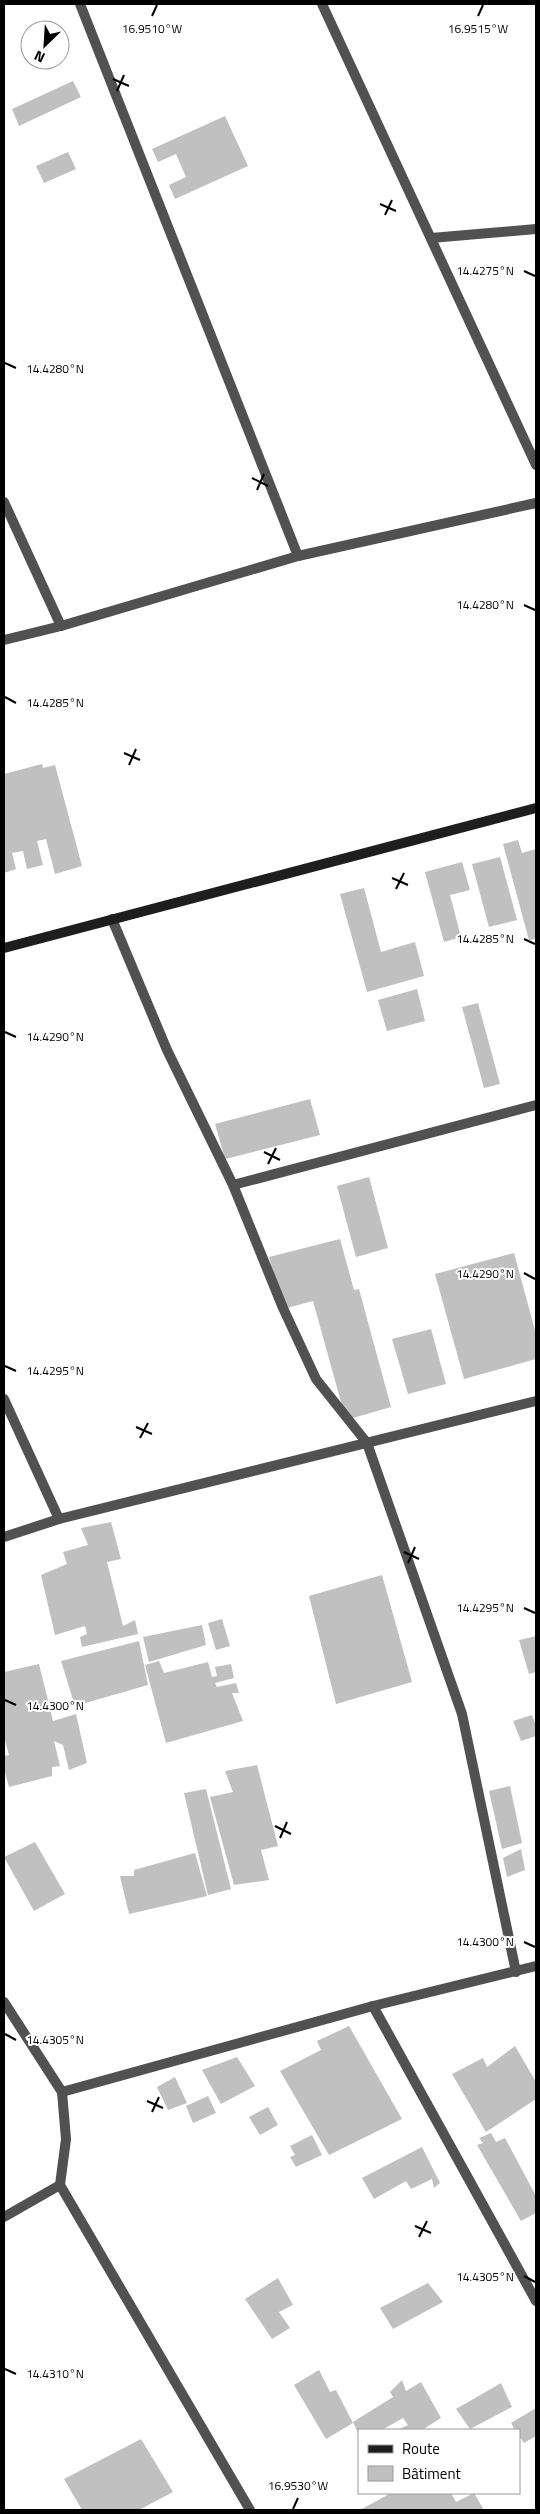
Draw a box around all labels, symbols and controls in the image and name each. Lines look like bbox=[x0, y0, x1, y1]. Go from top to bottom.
text: 16.9510°W bbox=[122, 19, 182, 38]
text: 16.9515°W bbox=[448, 19, 508, 38]
north arrow bbox=[20, 20, 70, 70]
text: N bbox=[30, 46, 48, 69]
text: 14.4275°N bbox=[456, 261, 514, 280]
text: 14.4280°N bbox=[26, 359, 84, 378]
text: 14.4280°N bbox=[456, 595, 514, 614]
text: 14.4285°N bbox=[26, 693, 84, 712]
text: 14.4285°N bbox=[456, 929, 514, 948]
text: 14.4290°N bbox=[26, 1027, 84, 1046]
text: 14.4290°N bbox=[456, 1264, 514, 1283]
text: 14.4295°N bbox=[26, 1361, 84, 1380]
text: 14.4295°N bbox=[456, 1598, 514, 1617]
text: 14.4300°N bbox=[26, 1696, 84, 1715]
text: 14.4300°N bbox=[456, 1932, 514, 1951]
text: 14.4305°N bbox=[26, 2030, 84, 2049]
text: 14.4305°N bbox=[456, 2267, 514, 2286]
text: 14.4310°N bbox=[26, 2364, 84, 2383]
legend bbox=[358, 2429, 520, 2494]
text: Route bbox=[402, 2437, 440, 2460]
text: Bâtiment bbox=[402, 2462, 461, 2485]
text: 16.9530°W bbox=[268, 2476, 328, 2495]

